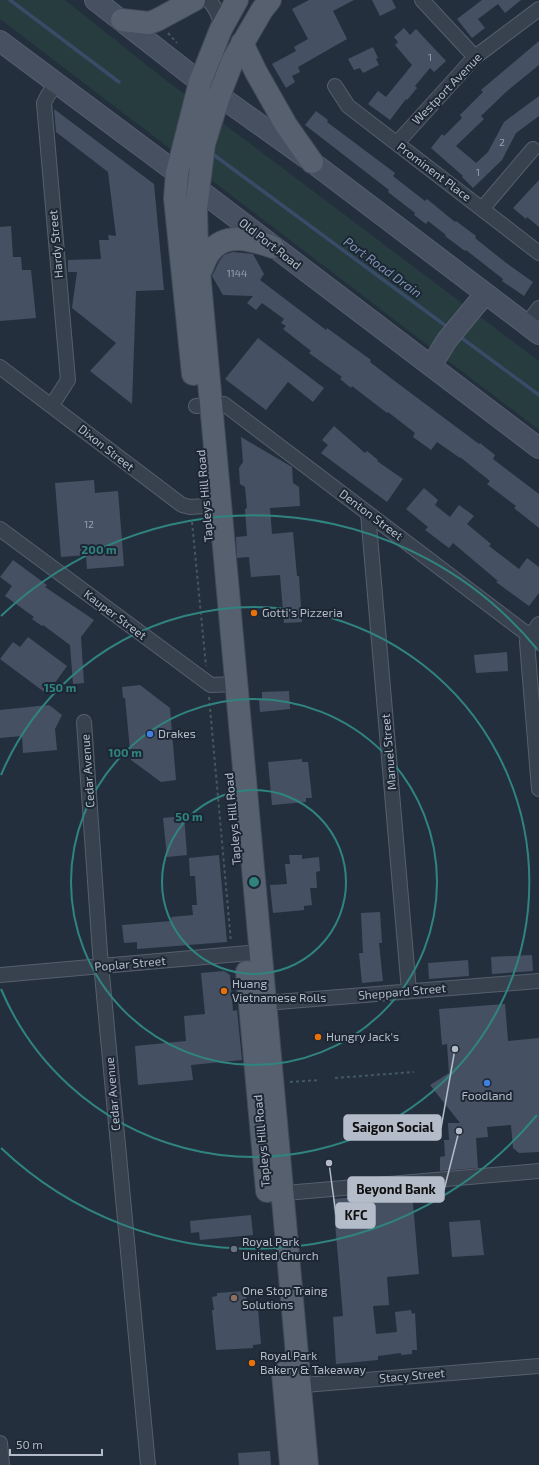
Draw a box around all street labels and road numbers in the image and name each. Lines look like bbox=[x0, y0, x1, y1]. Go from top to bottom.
street label: Westport Avenue bbox=[409, 50, 484, 127]
street label: Prominent Place bbox=[395, 139, 474, 204]
street label: Hardy Street bbox=[45, 209, 65, 279]
street label: Old Port Road bbox=[237, 215, 304, 272]
street label: Dixon Street bbox=[76, 421, 138, 474]
street label: Tapleys Hill Road bbox=[193, 449, 215, 543]
street label: Denton Street bbox=[337, 486, 406, 543]
street label: Kauper Street bbox=[82, 586, 150, 642]
street label: Manuel Street bbox=[378, 713, 398, 791]
street label: Cedar Avenue bbox=[77, 734, 97, 808]
street label: Tapleys Hill Road bbox=[221, 772, 243, 866]
street label: Poplar Street bbox=[94, 953, 167, 973]
street label: Sheppard Street bbox=[357, 980, 447, 1002]
street label: Cedar Avenue bbox=[102, 1057, 122, 1132]
street label: Tapleys Hill Road bbox=[250, 1094, 272, 1188]
street label: Stacy Street bbox=[379, 1365, 446, 1385]

